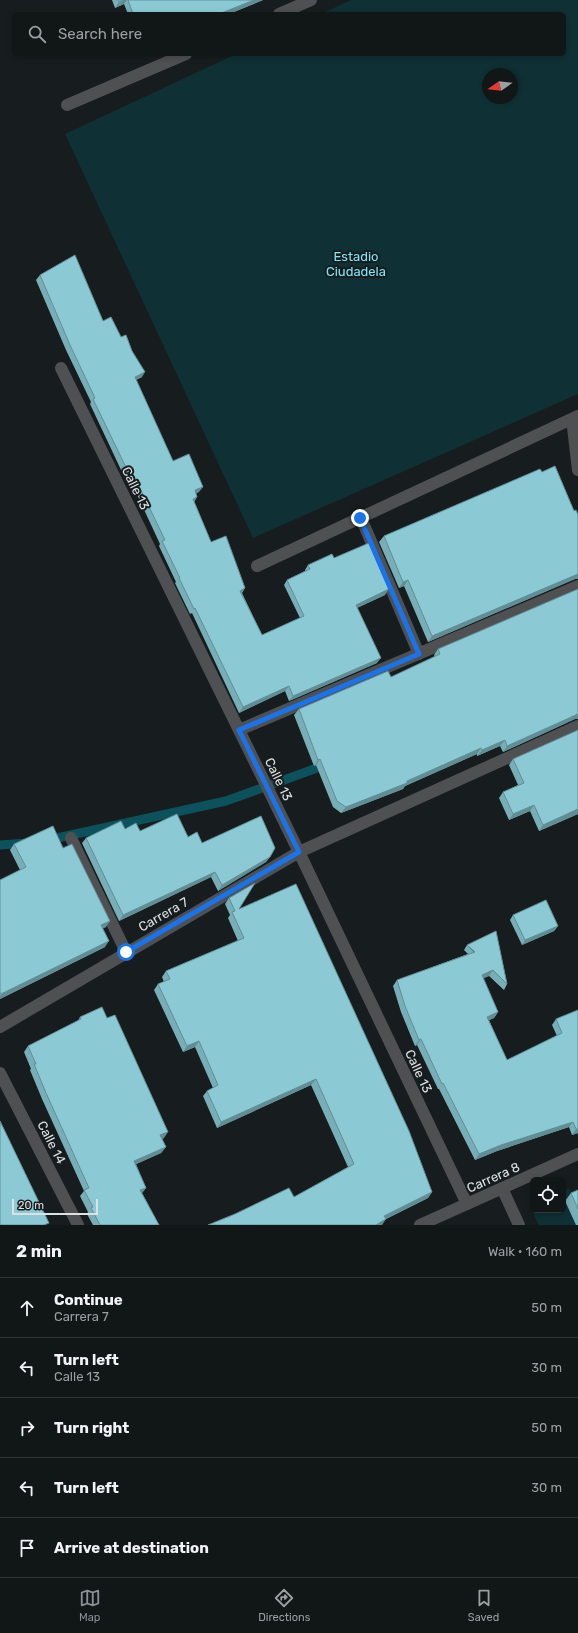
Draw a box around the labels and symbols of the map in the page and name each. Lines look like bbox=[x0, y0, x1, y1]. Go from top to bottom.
north arrow bbox=[482, 68, 518, 104]
park label: Estadio Ciudadela bbox=[326, 249, 386, 279]
street label: Calle 13 bbox=[119, 464, 152, 512]
route end bbox=[351, 509, 369, 527]
street label: Calle 13 bbox=[262, 755, 295, 803]
street label: Carrera 7 bbox=[136, 894, 191, 935]
route start bbox=[117, 943, 135, 961]
street label: Calle 13 bbox=[402, 1047, 435, 1095]
street label: Calle 14 bbox=[34, 1118, 69, 1166]
street label: Carrera 8 bbox=[464, 1159, 522, 1196]
scale bar bbox=[12, 1197, 98, 1216]

